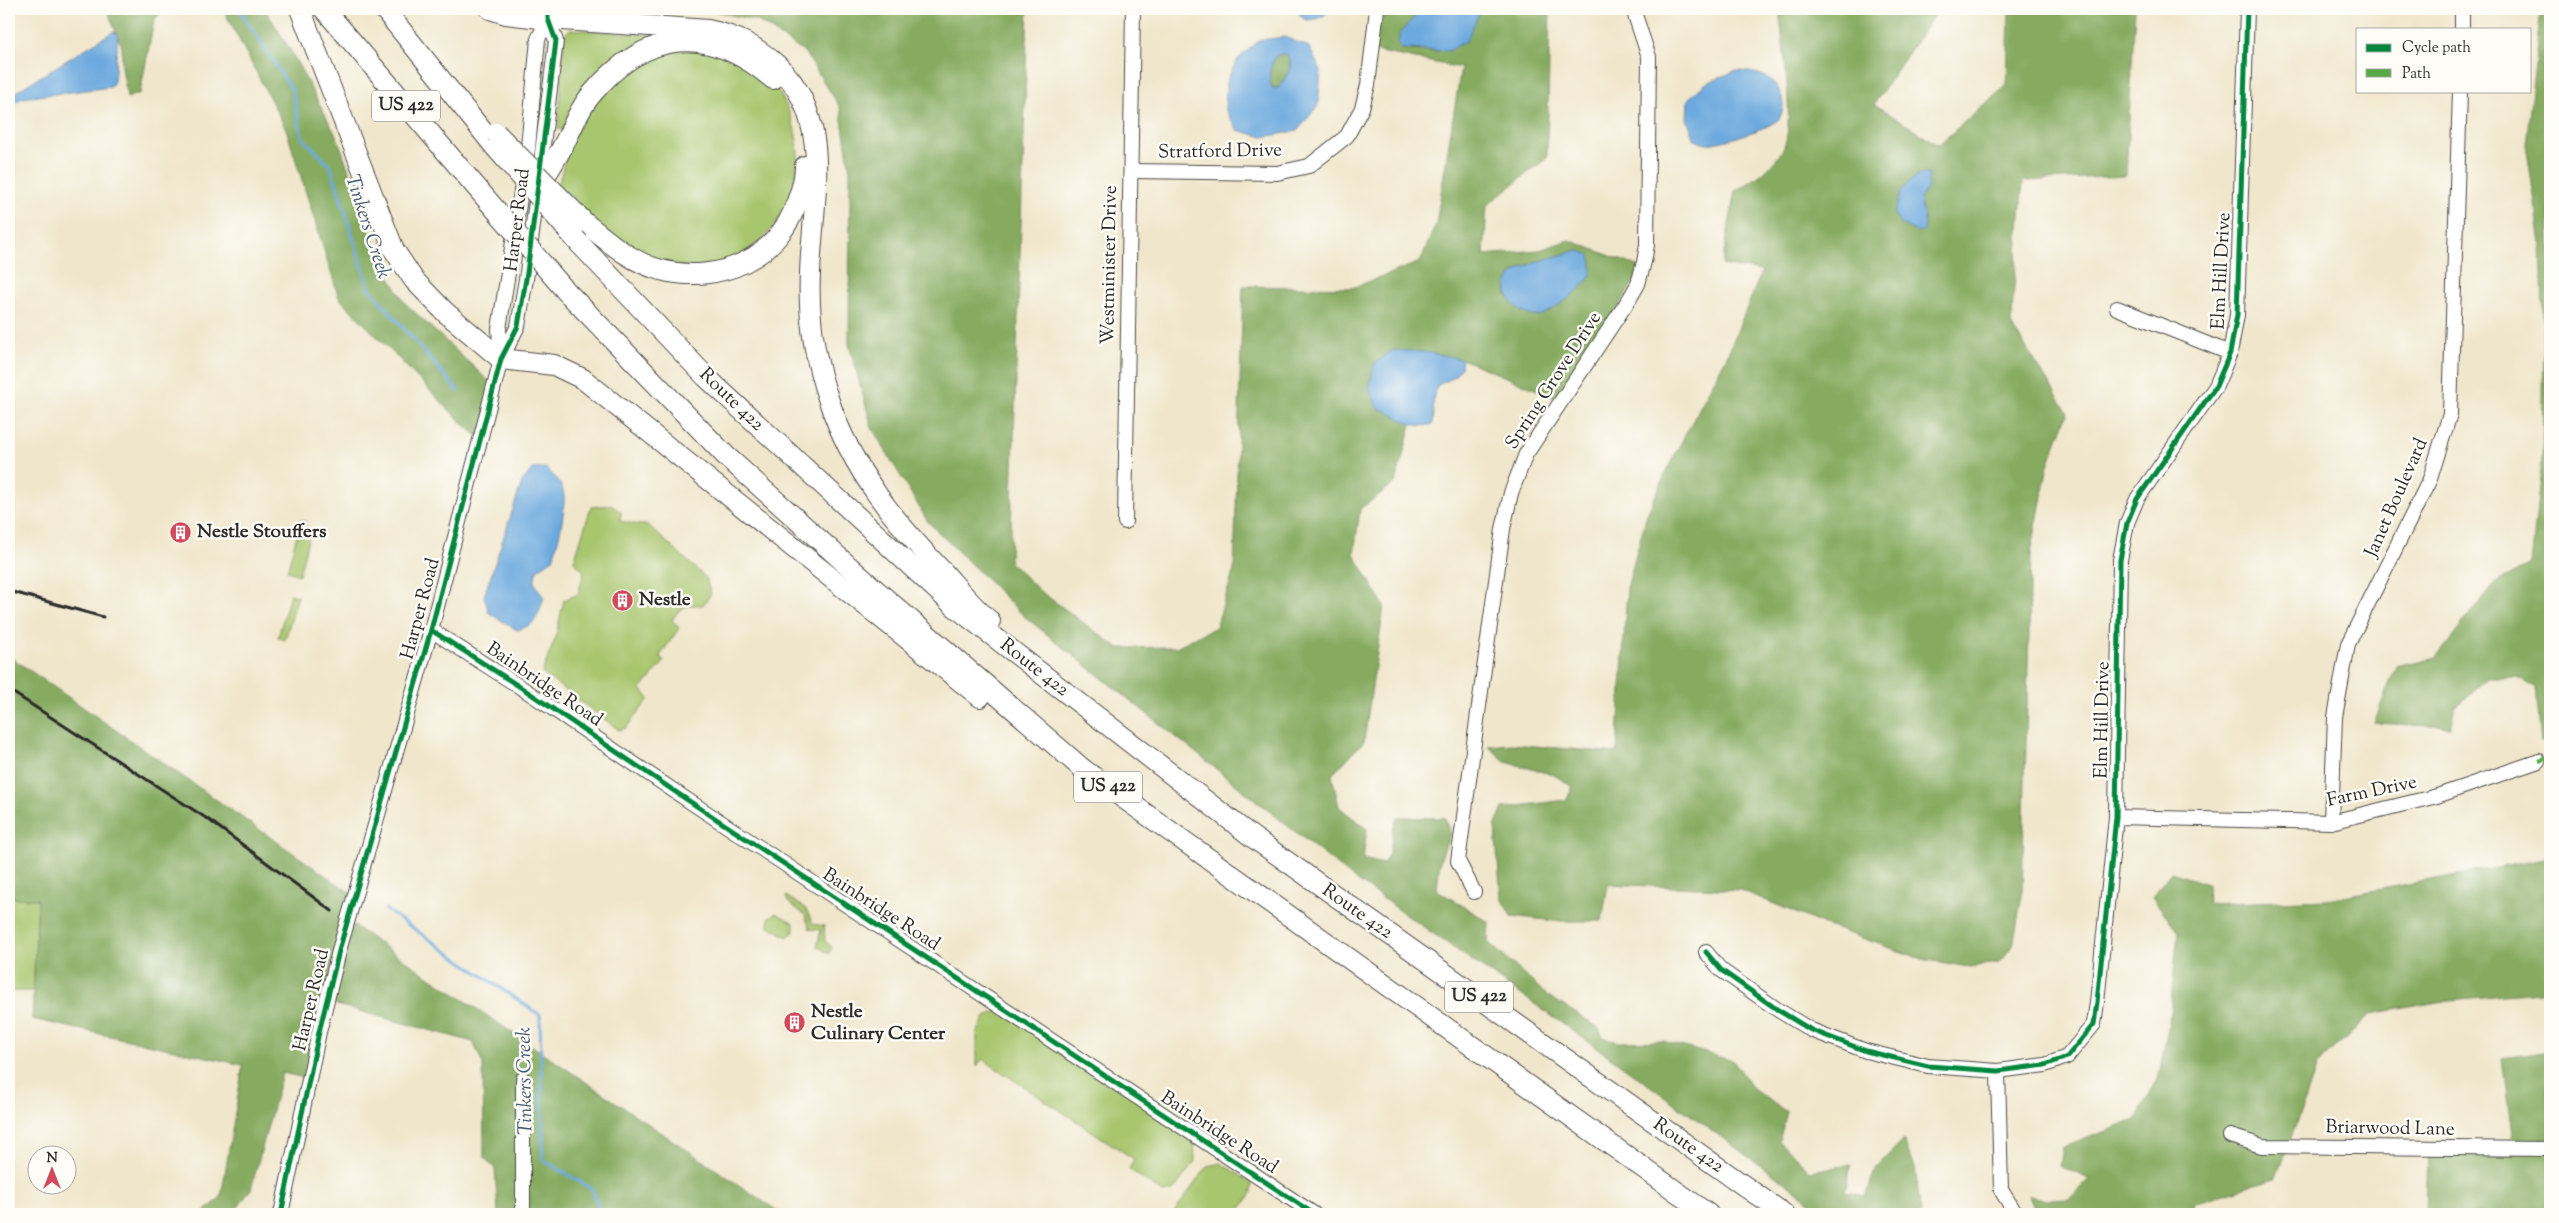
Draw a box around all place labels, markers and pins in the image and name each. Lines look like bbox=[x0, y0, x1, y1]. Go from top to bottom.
place label: Nestle Stouffers bbox=[197, 519, 327, 546]
building icon: Nestle Stouffers bbox=[169, 520, 193, 544]
place label: Nestle bbox=[639, 587, 691, 614]
building icon: Nestle bbox=[611, 588, 635, 612]
place label: Nestle Culinary Center bbox=[811, 999, 946, 1048]
building icon: Nestle Culinary Center bbox=[783, 1011, 807, 1035]

